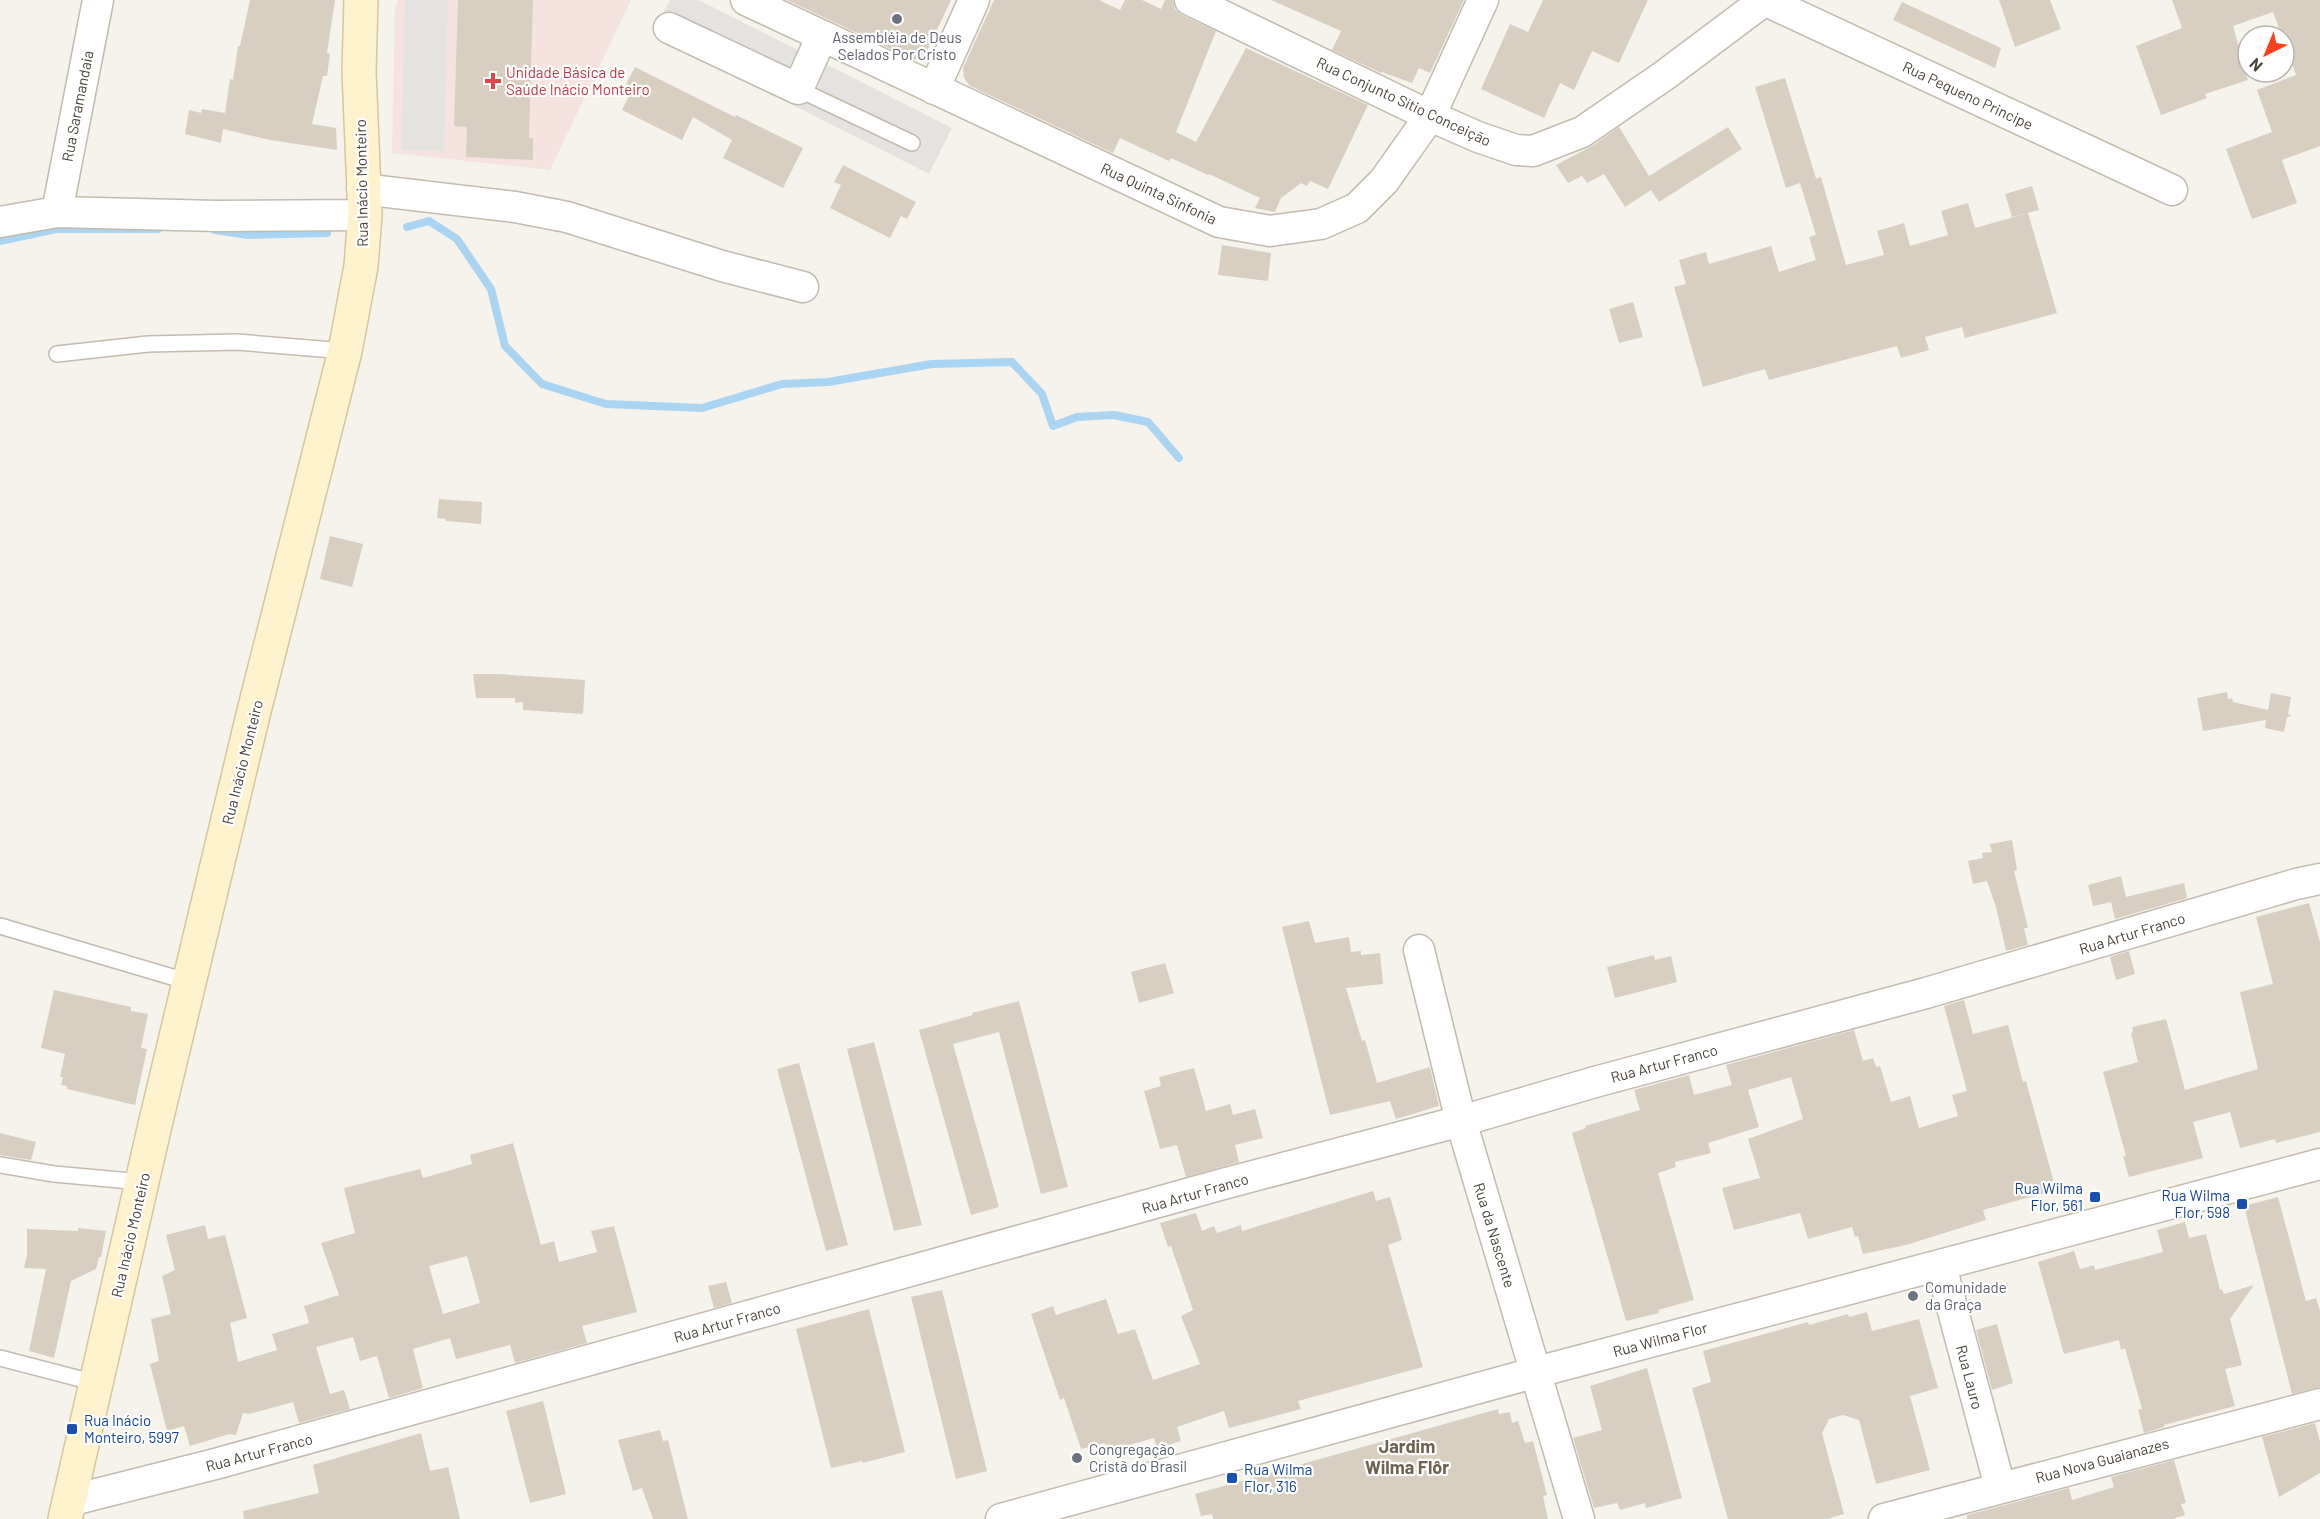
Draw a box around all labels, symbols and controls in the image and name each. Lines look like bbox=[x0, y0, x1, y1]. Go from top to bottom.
marker: Assembléia de Deus Selados Por Cristo bbox=[890, 12, 904, 26]
north arrow bbox=[2236, 24, 2296, 84]
place label: Assembléia de Deus Selados Por Cristo bbox=[832, 28, 962, 63]
street label: Rua Saramandaia bbox=[57, 49, 97, 163]
street label: Rua Conjunto Sítio Conceição bbox=[1314, 53, 1494, 149]
text: N bbox=[2245, 55, 2266, 76]
street label: Rua Pequeno Principe bbox=[1900, 57, 2036, 133]
place label: Unidade Básica de Saúde Inácio Monteiro bbox=[506, 63, 650, 98]
marker: Unidade Básica de Saúde Inácio Monteiro bbox=[484, 72, 502, 90]
street label: Rua Inácio Monteiro bbox=[351, 119, 371, 247]
street label: Rua Quinta Sinfonia bbox=[1098, 158, 1220, 228]
street label: Rua Inácio Monteiro bbox=[218, 698, 266, 826]
street label: Rua Artur Franco bbox=[2077, 908, 2187, 958]
street label: Rua Artur Franco bbox=[1609, 1040, 1719, 1086]
street label: Rua Artur Franco bbox=[1140, 1169, 1250, 1217]
street label: Rua Inácio Monteiro bbox=[107, 1171, 153, 1299]
place label: Rua Wilma Flor, 561 bbox=[2015, 1179, 2083, 1214]
street label: Rua da Nascente bbox=[1470, 1180, 1520, 1290]
place label: Rua Wilma Flor, 598 bbox=[2162, 1186, 2230, 1221]
marker: Rua Wilma Flor, 561 bbox=[2088, 1190, 2102, 1204]
marker: Rua Wilma Flor, 598 bbox=[2235, 1197, 2249, 1211]
place label: Comunidade da Graça bbox=[1925, 1278, 2007, 1313]
marker: Comunidade da Graça bbox=[1906, 1289, 1920, 1303]
street label: Rua Artur Franco bbox=[672, 1298, 782, 1346]
street label: Rua Wilma Flor bbox=[1611, 1318, 1710, 1360]
street label: Rua Lauro bbox=[1953, 1343, 1987, 1411]
place label: Rua Inácio Monteiro, 5997 bbox=[84, 1411, 179, 1446]
marker: Rua Inácio Monteiro, 5997 bbox=[65, 1422, 79, 1436]
street label: Rua Artur Franco bbox=[204, 1429, 314, 1475]
street label: Rua Nova Guaianazes bbox=[2033, 1434, 2171, 1486]
district label: Jardim Wilma Flôr bbox=[1365, 1435, 1449, 1478]
place label: Congregação Cristã do Brasil bbox=[1089, 1440, 1187, 1475]
marker: Congregação Cristã do Brasil bbox=[1070, 1451, 1084, 1465]
place label: Rua Wilma Flor, 316 bbox=[1244, 1460, 1312, 1495]
marker: Rua Wilma Flor, 316 bbox=[1225, 1471, 1239, 1485]

